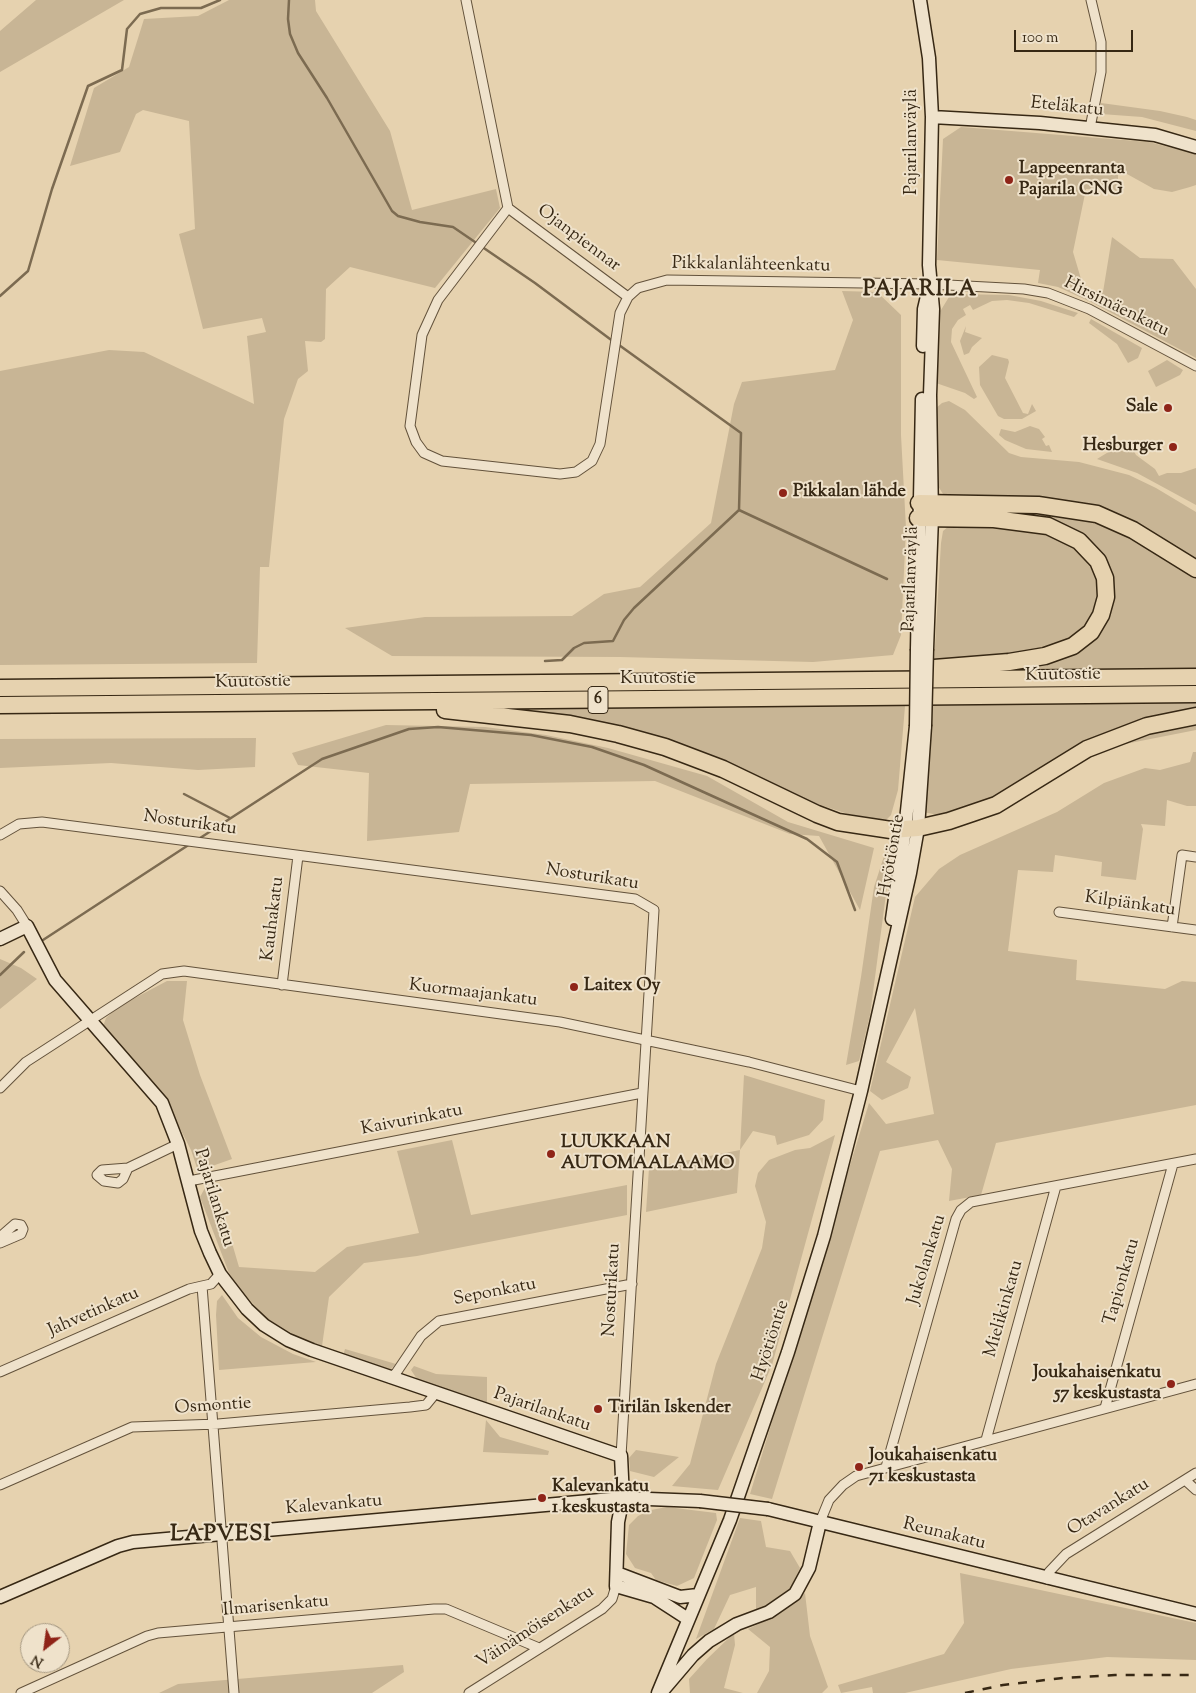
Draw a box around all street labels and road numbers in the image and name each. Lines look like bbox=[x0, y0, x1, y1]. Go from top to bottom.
street label: Pajarilanväylä bbox=[902, 89, 924, 195]
street label: Eteläkatu bbox=[1030, 93, 1104, 123]
street label: Ojanpiennar bbox=[532, 201, 624, 277]
street label: Pikkalanlähteenkatu bbox=[672, 254, 830, 278]
street label: Hirsimäenkatu bbox=[1060, 273, 1172, 343]
street label: Pajarilanväylä bbox=[899, 526, 925, 632]
street label: Kuutostie bbox=[1025, 665, 1101, 687]
street label: Kuutostie bbox=[620, 669, 696, 691]
street label: Kuutostie bbox=[215, 672, 291, 694]
road number: 6 bbox=[588, 686, 608, 714]
street label: Nosturikatu bbox=[142, 807, 238, 841]
street label: Hyötiöntie bbox=[875, 813, 911, 899]
street label: Nosturikatu bbox=[544, 860, 640, 896]
street label: Kauhakatu bbox=[258, 876, 290, 962]
street label: Kilpiänkatu bbox=[1083, 888, 1177, 922]
street label: Kuormaajankatu bbox=[408, 975, 538, 1013]
street label: Kaivurinkatu bbox=[359, 1101, 465, 1141]
street label: Pajarilankatu bbox=[188, 1146, 238, 1250]
street label: Jukolankatu bbox=[904, 1212, 952, 1308]
street label: Tapionkatu bbox=[1100, 1236, 1146, 1328]
street label: Nosturikatu bbox=[600, 1243, 626, 1337]
street label: Mielikinkatu bbox=[981, 1258, 1029, 1360]
street label: Seponkatu bbox=[452, 1274, 538, 1312]
street label: Jahvetinkatu bbox=[45, 1283, 143, 1343]
street label: Hyötiöntie bbox=[749, 1298, 795, 1384]
street label: Pajarilankatu bbox=[491, 1384, 593, 1438]
street label: Osmontie bbox=[174, 1394, 252, 1420]
street label: Otavankatu bbox=[1064, 1474, 1154, 1542]
street label: Kalevankatu bbox=[285, 1491, 383, 1521]
street label: Reunakatu bbox=[900, 1514, 988, 1556]
street label: Väinämöisenkatu bbox=[473, 1582, 599, 1674]
street label: Ilmarisenkatu bbox=[222, 1592, 330, 1622]

